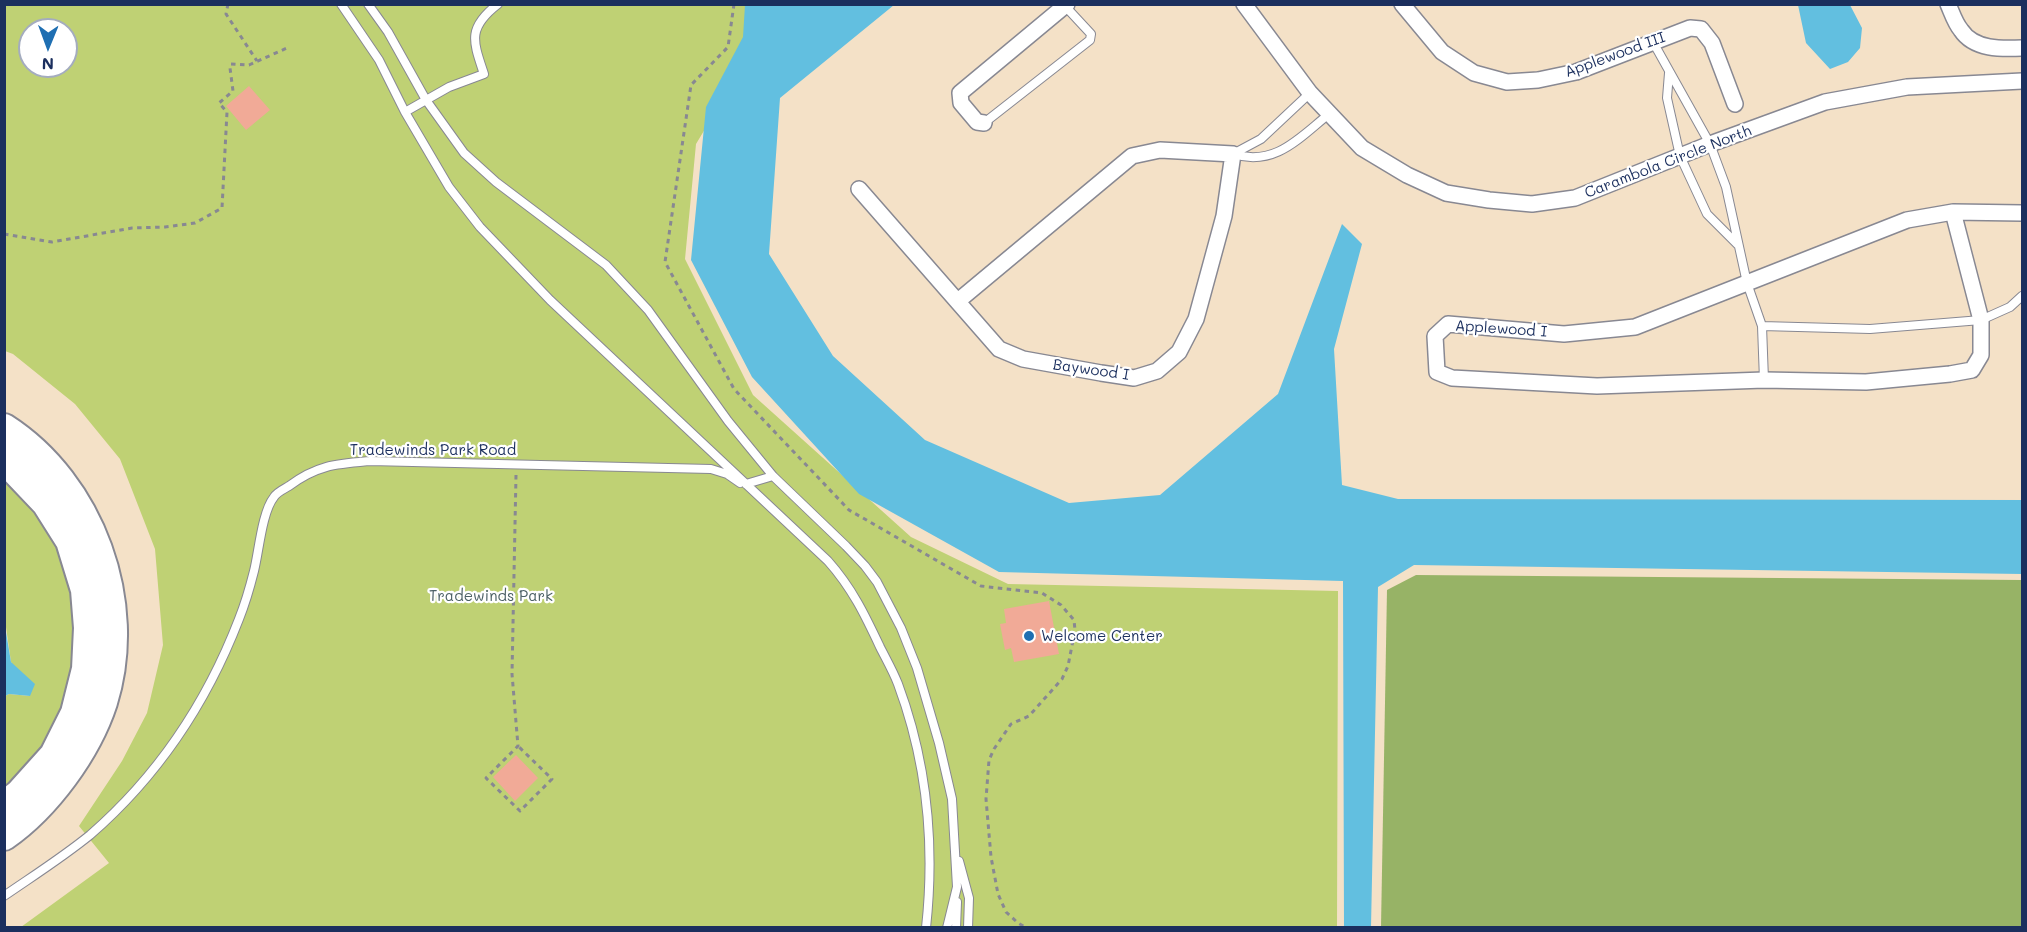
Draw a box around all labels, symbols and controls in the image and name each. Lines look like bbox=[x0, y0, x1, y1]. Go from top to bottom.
north arrow bbox=[18, 18, 78, 78]
street label: Applewood III bbox=[1562, 29, 1668, 81]
text: N bbox=[41, 54, 54, 75]
street label: Carambola Circle North bbox=[1582, 122, 1754, 202]
street label: Applewood I bbox=[1454, 317, 1548, 341]
street label: Baywood I bbox=[1052, 356, 1130, 384]
street label: Tradewinds Park Road bbox=[350, 441, 516, 459]
park label: Tradewinds Park bbox=[429, 587, 553, 605]
place label: Welcome Center bbox=[1041, 627, 1163, 645]
marker: Welcome Center bbox=[1022, 629, 1036, 643]

